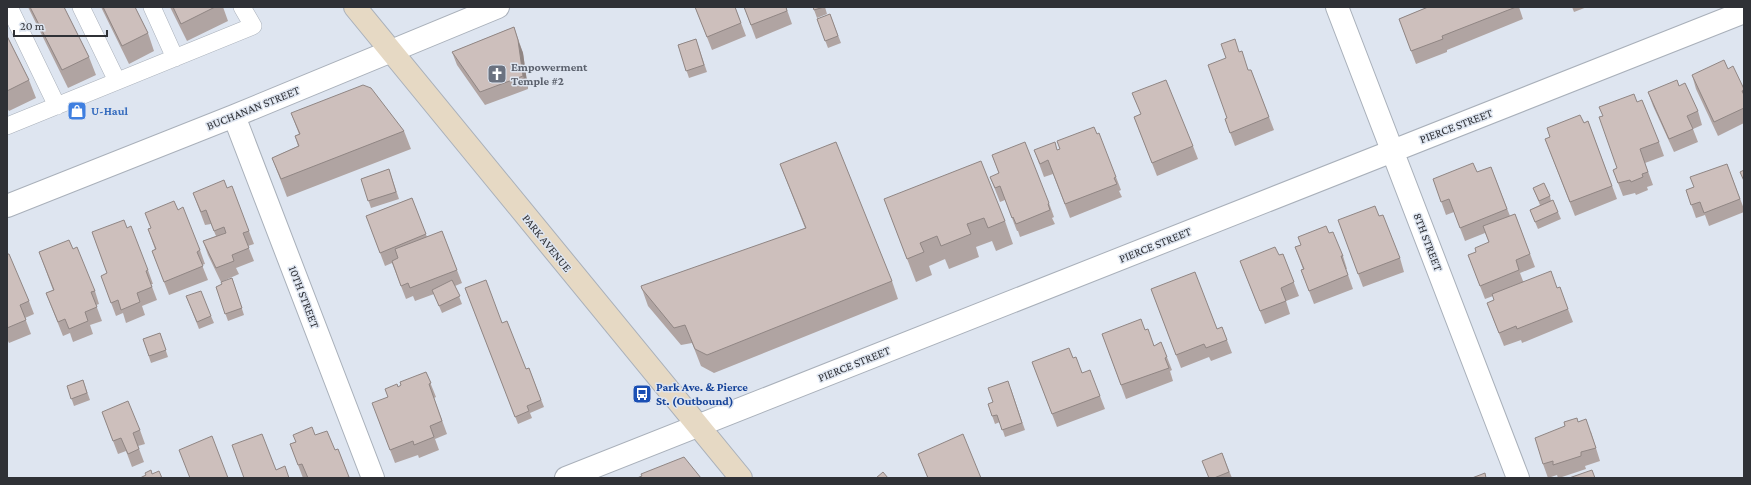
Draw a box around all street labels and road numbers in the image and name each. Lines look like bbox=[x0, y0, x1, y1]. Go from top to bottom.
street label: BUCHANAN STREET bbox=[204, 83, 302, 133]
street label: PIERCE STREET bbox=[1418, 106, 1495, 146]
street label: PARK AVENUE bbox=[519, 211, 575, 275]
street label: 8TH STREET bbox=[1410, 211, 1446, 274]
street label: PIERCE STREET bbox=[1117, 224, 1194, 266]
street label: 10TH STREET bbox=[286, 264, 322, 331]
street label: PIERCE STREET bbox=[816, 343, 893, 385]

